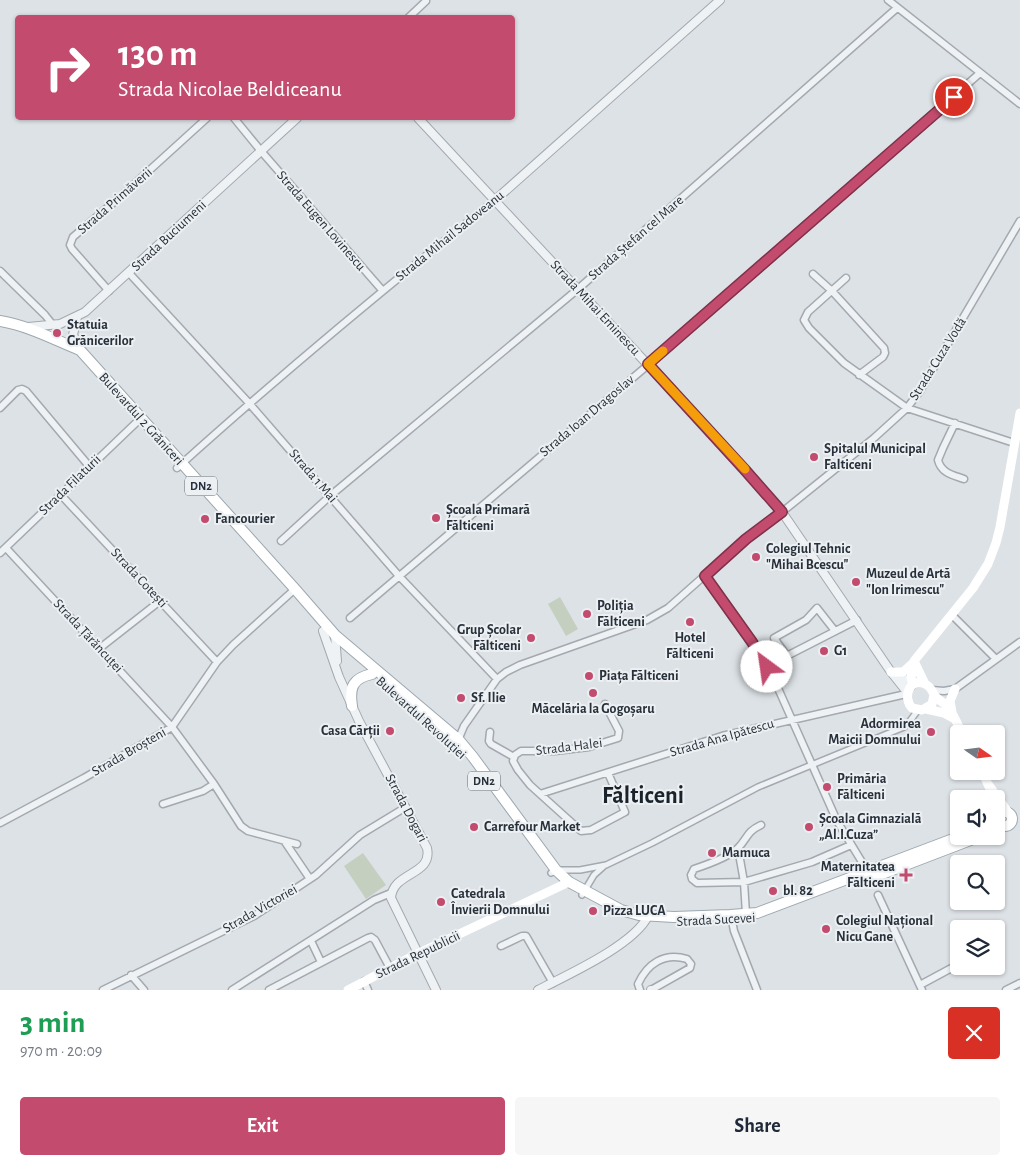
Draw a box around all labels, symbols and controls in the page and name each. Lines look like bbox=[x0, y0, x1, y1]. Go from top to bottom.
icon: right bbox=[35, 35, 100, 100]
text: 130 m bbox=[118, 37, 197, 72]
pin bbox=[933, 76, 975, 118]
text: Strada Nicolae Beldiceanu bbox=[118, 78, 342, 100]
icon: arrive bbox=[940, 83, 968, 111]
street label: Strada Primăverii bbox=[75, 165, 155, 237]
street label: Strada Eugen Lovinescu bbox=[274, 168, 368, 274]
street label: Strada Mihail Sadoveanu bbox=[393, 188, 507, 284]
street label: Strada Ștefan cel Mare bbox=[586, 193, 687, 284]
street label: Strada Buciumeni bbox=[129, 198, 209, 274]
street label: Strada Mihai Eminescu bbox=[547, 258, 643, 358]
street label: Strada Cuza Vodă bbox=[907, 315, 969, 403]
place label: Statuia Grănicerilor bbox=[67, 318, 134, 348]
marker: Statuia Grănicerilor bbox=[51, 327, 63, 339]
street label: Bulevardul 2 Grăniceri bbox=[96, 370, 186, 468]
street label: Strada Ioan Dragoslav bbox=[537, 372, 637, 459]
place label: Spitalul Municipal Falticeni bbox=[824, 442, 926, 472]
street label: Strada 1 Mai bbox=[286, 447, 340, 505]
marker: Spitalul Municipal Falticeni bbox=[808, 451, 820, 463]
street label: Strada Filaturii bbox=[36, 452, 104, 518]
road number: DN2 bbox=[185, 476, 217, 496]
place label: Școala Primară Fălticeni bbox=[446, 503, 530, 533]
place label: Fancourier bbox=[215, 512, 275, 526]
marker: Școala Primară Fălticeni bbox=[430, 512, 442, 524]
marker: Fancourier bbox=[199, 513, 211, 525]
place label: Colegiul Tehnic "Mihai Bcescu" bbox=[766, 542, 851, 572]
street label: Strada Cotești bbox=[107, 546, 170, 611]
marker: Colegiul Tehnic "Mihai Bcescu" bbox=[750, 551, 762, 563]
place label: Muzeul de Artă "Ion Irimescu" bbox=[866, 567, 951, 597]
marker: Muzeul de Artă "Ion Irimescu" bbox=[850, 576, 862, 588]
street label: Strada Țărăncuței bbox=[50, 597, 125, 676]
place label: Poliția Fălticeni bbox=[597, 599, 645, 629]
marker: Poliția Fălticeni bbox=[581, 608, 593, 620]
marker: Hotel Fălticeni bbox=[684, 616, 696, 628]
place label: Grup Școlar Fălticeni bbox=[457, 623, 521, 653]
place label: Hotel Fălticeni bbox=[666, 631, 714, 661]
marker: Grup Școlar Fălticeni bbox=[525, 632, 537, 644]
position arrow bbox=[740, 640, 792, 692]
place label: G1 bbox=[834, 644, 847, 658]
marker: G1 bbox=[818, 645, 830, 657]
place label: Piața Fălticeni bbox=[599, 669, 679, 684]
marker: Piața Fălticeni bbox=[583, 670, 595, 682]
street label: Bulevardul Revoluției bbox=[373, 674, 469, 763]
marker: Măcelăria la Gogoșaru bbox=[587, 687, 599, 699]
place label: Sf. Ilie bbox=[471, 691, 506, 705]
marker: Sf. Ilie bbox=[455, 692, 467, 704]
place label: Măcelăria la Gogoșaru bbox=[531, 702, 655, 717]
street label: Strada Ana Ipătescu bbox=[668, 716, 776, 760]
place label: Adormirea Maicii Domnului bbox=[828, 717, 921, 747]
place label: Casa Cărții bbox=[321, 724, 380, 739]
street label: Strada Broșteni bbox=[89, 725, 169, 780]
marker: Casa Cărții bbox=[384, 725, 396, 737]
north arrow bbox=[950, 725, 1005, 780]
map controls bbox=[950, 725, 1005, 975]
marker: Adormirea Maicii Domnului bbox=[925, 726, 937, 738]
street label: Strada Halei bbox=[535, 736, 603, 758]
road number: DN2 bbox=[468, 771, 500, 790]
street label: Strada Dogari bbox=[382, 772, 430, 844]
place label: Primăria Fălticeni bbox=[837, 772, 887, 802]
marker: Primăria Fălticeni bbox=[821, 781, 833, 793]
district label: Fălticeni bbox=[602, 784, 684, 808]
button: sound bbox=[950, 790, 1005, 845]
place label: Școala Gimnazială „Al.I.Cuza” bbox=[819, 812, 922, 842]
place label: Carrefour Market bbox=[484, 820, 581, 834]
marker: Carrefour Market bbox=[468, 821, 480, 833]
marker: Școala Gimnazială „Al.I.Cuza” bbox=[803, 821, 815, 833]
place label: Mamuca bbox=[722, 846, 771, 860]
marker: Mamuca bbox=[706, 847, 718, 859]
button: search bbox=[950, 855, 1005, 910]
place label: Maternitatea Fălticeni bbox=[821, 860, 895, 890]
marker: Maternitatea Fălticeni bbox=[899, 868, 913, 882]
street label: Strada Victoriei bbox=[220, 882, 300, 936]
place label: bl. 82 bbox=[783, 884, 813, 898]
marker: bl. 82 bbox=[767, 885, 779, 897]
place label: Catedrala Învierii Domnului bbox=[451, 887, 550, 917]
marker: Catedrala Învierii Domnului bbox=[435, 896, 447, 908]
place label: Pizza LUCA bbox=[603, 904, 666, 918]
marker: Pizza LUCA bbox=[587, 905, 599, 917]
street label: Strada Sucevei bbox=[676, 911, 756, 929]
place label: Colegiul Național Nicu Gane bbox=[836, 914, 933, 944]
button: layers bbox=[950, 920, 1005, 975]
marker: Colegiul Național Nicu Gane bbox=[820, 923, 832, 935]
street label: Strada Republicii bbox=[374, 929, 462, 981]
button: close bbox=[948, 1007, 1000, 1059]
text: 3 min bbox=[20, 1008, 85, 1038]
text: 970 m · 20:09 bbox=[20, 1043, 102, 1059]
button: Exit bbox=[20, 1097, 505, 1155]
button: Share bbox=[515, 1097, 1000, 1155]

